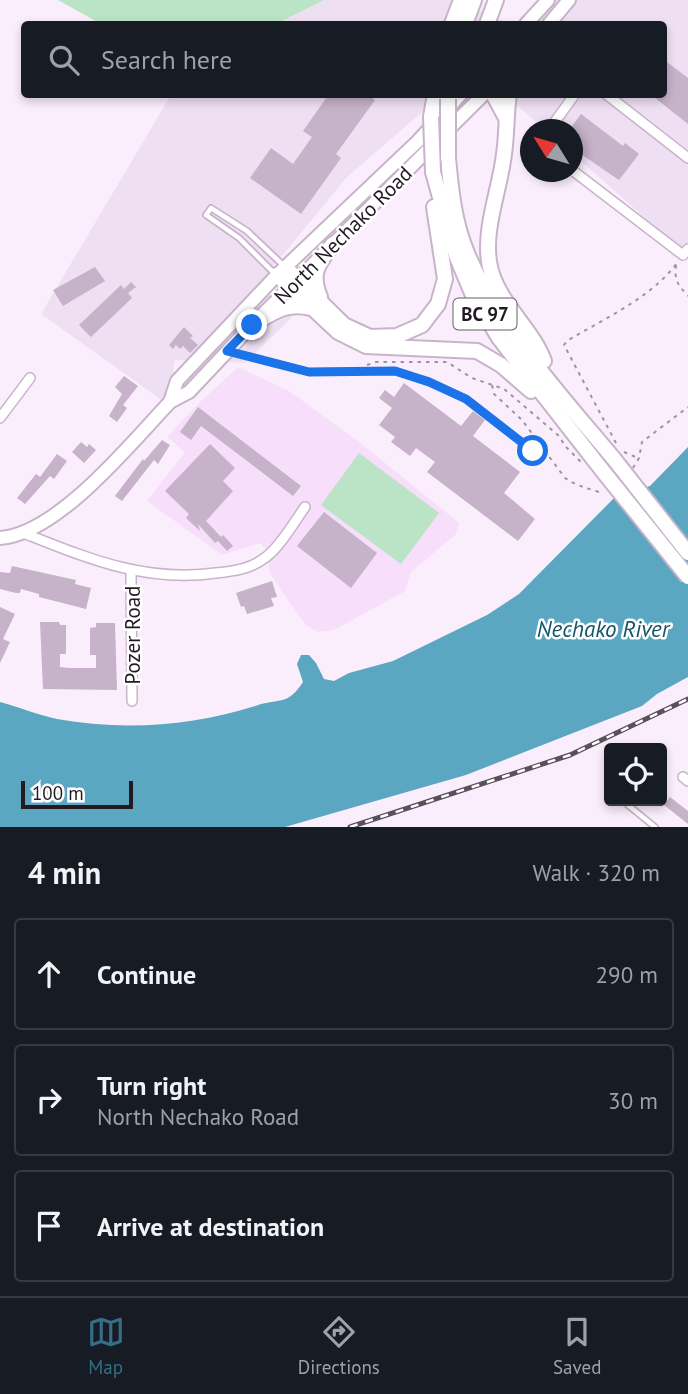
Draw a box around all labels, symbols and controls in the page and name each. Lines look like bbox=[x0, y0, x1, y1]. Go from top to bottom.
search box bbox=[21, 21, 667, 98]
icon: search bbox=[45, 41, 83, 79]
text: Search here bbox=[101, 43, 232, 76]
north arrow bbox=[520, 119, 583, 182]
street label: North Nechako Road bbox=[268, 160, 418, 310]
road number: BC 97 bbox=[454, 298, 516, 330]
route end bbox=[236, 309, 267, 340]
route start bbox=[517, 435, 548, 466]
street label: Pozer Road bbox=[119, 586, 146, 684]
water label: Nechako River bbox=[537, 614, 671, 643]
map controls bbox=[604, 743, 667, 806]
button: locate bbox=[604, 743, 667, 806]
scale bar bbox=[21, 778, 133, 810]
text: 100 m bbox=[32, 781, 84, 805]
text: 4 min bbox=[28, 853, 101, 892]
text: Walk · 320 m bbox=[533, 858, 660, 887]
icon: ahead bbox=[30, 955, 68, 993]
text: Continue bbox=[97, 958, 196, 991]
text: 290 m bbox=[596, 960, 658, 989]
text: Turn right bbox=[97, 1069, 206, 1102]
icon: right bbox=[30, 1081, 68, 1119]
text: 30 m bbox=[608, 1086, 658, 1115]
text: North Nechako Road bbox=[97, 1102, 299, 1131]
icon: arrive bbox=[30, 1207, 68, 1245]
text: Arrive at destination bbox=[97, 1210, 324, 1243]
tab: Map bbox=[87, 1313, 125, 1379]
tab: Directions bbox=[298, 1313, 380, 1379]
tab: Saved bbox=[553, 1313, 601, 1379]

